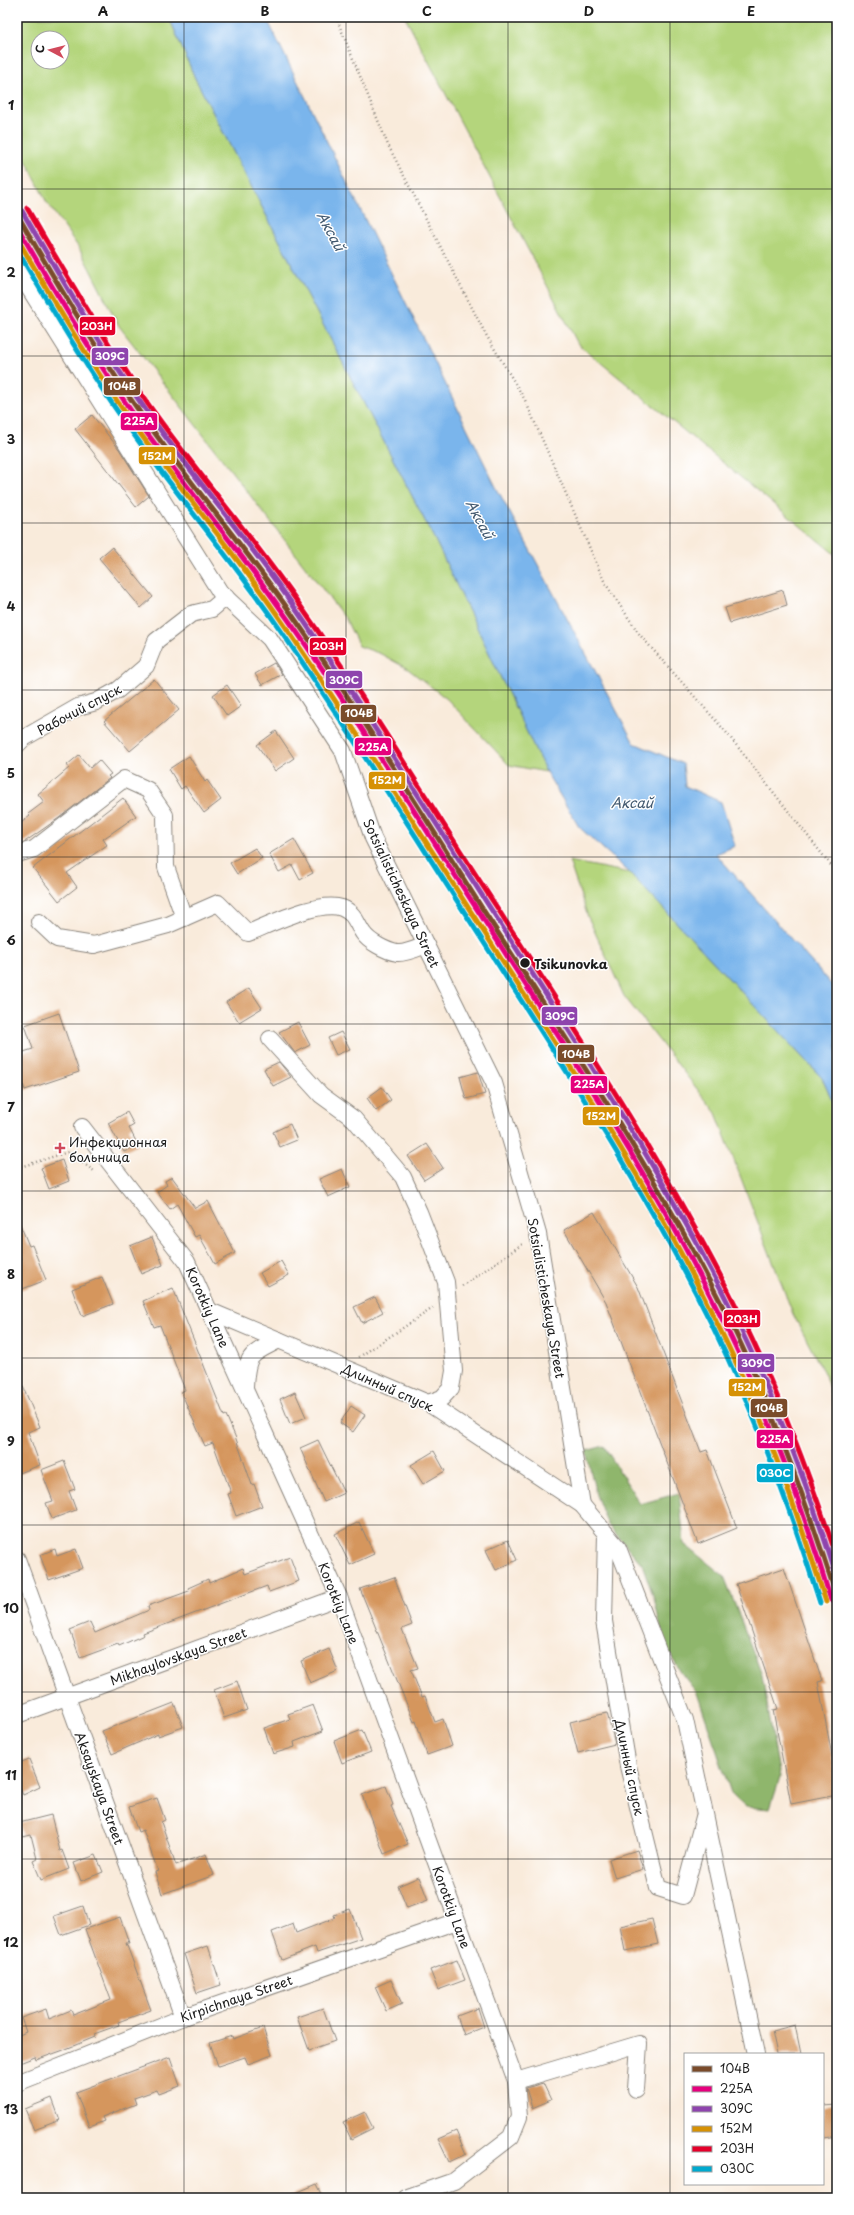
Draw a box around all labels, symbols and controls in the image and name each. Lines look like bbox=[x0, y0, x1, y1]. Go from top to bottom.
text: A bbox=[98, 1, 108, 20]
text: B bbox=[261, 1, 270, 20]
text: C bbox=[422, 1, 432, 20]
text: D bbox=[584, 1, 594, 20]
text: E bbox=[747, 1, 755, 20]
north arrow bbox=[30, 30, 70, 70]
text: С bbox=[31, 44, 49, 54]
text: 1 bbox=[8, 95, 14, 114]
water label: Аксай bbox=[312, 208, 351, 256]
text: 2 bbox=[6, 262, 16, 281]
line badge: 203Н bbox=[79, 316, 116, 336]
text: 203Н bbox=[81, 317, 113, 334]
line badge: 309С bbox=[91, 347, 129, 366]
text: 309С bbox=[95, 347, 125, 364]
line badge: 104В bbox=[103, 377, 141, 396]
text: 104В bbox=[108, 377, 137, 394]
line badge: 225А bbox=[120, 412, 158, 431]
text: 225А bbox=[124, 412, 155, 429]
text: 3 bbox=[7, 429, 16, 448]
line badge: 152М bbox=[138, 446, 176, 465]
text: 152М bbox=[142, 447, 172, 464]
water label: Аксай bbox=[461, 496, 500, 544]
text: 4 bbox=[7, 596, 16, 615]
line badge: 203Н bbox=[309, 637, 347, 656]
text: 203Н bbox=[312, 637, 344, 654]
line badge: 309С bbox=[325, 670, 363, 689]
text: 309С bbox=[329, 671, 359, 688]
street label: Рабочий спуск bbox=[33, 679, 125, 739]
line badge: 104В bbox=[340, 704, 377, 723]
text: 104В bbox=[345, 704, 374, 721]
line badge: 225А bbox=[354, 737, 392, 756]
text: 225А bbox=[358, 738, 389, 755]
text: 5 bbox=[7, 763, 15, 782]
line badge: 152М bbox=[368, 771, 406, 790]
text: 152М bbox=[372, 771, 402, 788]
water label: Аксай bbox=[611, 792, 655, 813]
street label: Sotsialisticheskaya Street bbox=[359, 815, 445, 971]
text: 6 bbox=[6, 930, 16, 949]
place label: Tsikunovka bbox=[534, 954, 608, 973]
marker: Tsikunovka bbox=[518, 956, 532, 970]
line badge: 309С bbox=[541, 1006, 578, 1026]
text: 309С bbox=[545, 1007, 575, 1024]
line badge: 104В bbox=[557, 1044, 595, 1063]
text: 104В bbox=[562, 1045, 591, 1062]
line badge: 225А bbox=[570, 1075, 608, 1094]
text: 225А bbox=[574, 1075, 605, 1092]
text: 7 bbox=[7, 1097, 15, 1116]
line badge: 152М bbox=[582, 1106, 620, 1126]
text: 152М bbox=[586, 1107, 616, 1124]
place label: Инфекционная больница bbox=[69, 1132, 167, 1166]
marker: Инфекционная больница bbox=[54, 1142, 66, 1154]
street label: Sotsialisticheskaya Street bbox=[524, 1216, 570, 1380]
text: 8 bbox=[7, 1264, 15, 1283]
street label: Korotkiy Lane bbox=[182, 1264, 234, 1350]
line badge: 203Н bbox=[723, 1309, 761, 1328]
text: 203Н bbox=[726, 1310, 758, 1327]
line badge: 309С bbox=[737, 1353, 775, 1373]
text: 309С bbox=[741, 1354, 771, 1371]
street label: Длинный спуск bbox=[338, 1358, 437, 1416]
line badge: 152М bbox=[728, 1378, 766, 1397]
text: 152М bbox=[732, 1378, 762, 1395]
line badge: 104В bbox=[750, 1398, 788, 1418]
text: 104В bbox=[755, 1399, 784, 1416]
line badge: 225А bbox=[756, 1429, 794, 1449]
text: 225А bbox=[760, 1430, 791, 1447]
text: 9 bbox=[7, 1431, 15, 1450]
line badge: 030C bbox=[756, 1463, 794, 1483]
text: 030C bbox=[759, 1464, 791, 1481]
street label: Korotkiy Lane bbox=[314, 1559, 364, 1647]
text: 10 bbox=[3, 1598, 19, 1617]
street label: Mikhaylovskaya Street bbox=[107, 1622, 249, 1690]
street label: Длинный спуск bbox=[610, 1716, 650, 1817]
street label: Aksayskaya Street bbox=[71, 1729, 129, 1847]
text: 11 bbox=[5, 1765, 17, 1784]
street label: Korotkiy Lane bbox=[428, 1863, 476, 1951]
text: 12 bbox=[3, 1932, 19, 1951]
street label: Kirpichnaya Street bbox=[177, 1970, 295, 2026]
legend bbox=[684, 2053, 824, 2185]
text: 104В bbox=[720, 2059, 750, 2077]
text: 225А bbox=[720, 2079, 753, 2097]
text: 13 bbox=[4, 2099, 19, 2118]
text: 309С bbox=[720, 2099, 753, 2117]
text: 152М bbox=[720, 2119, 753, 2137]
text: 203Н bbox=[720, 2139, 754, 2157]
text: 030C bbox=[720, 2159, 754, 2177]

